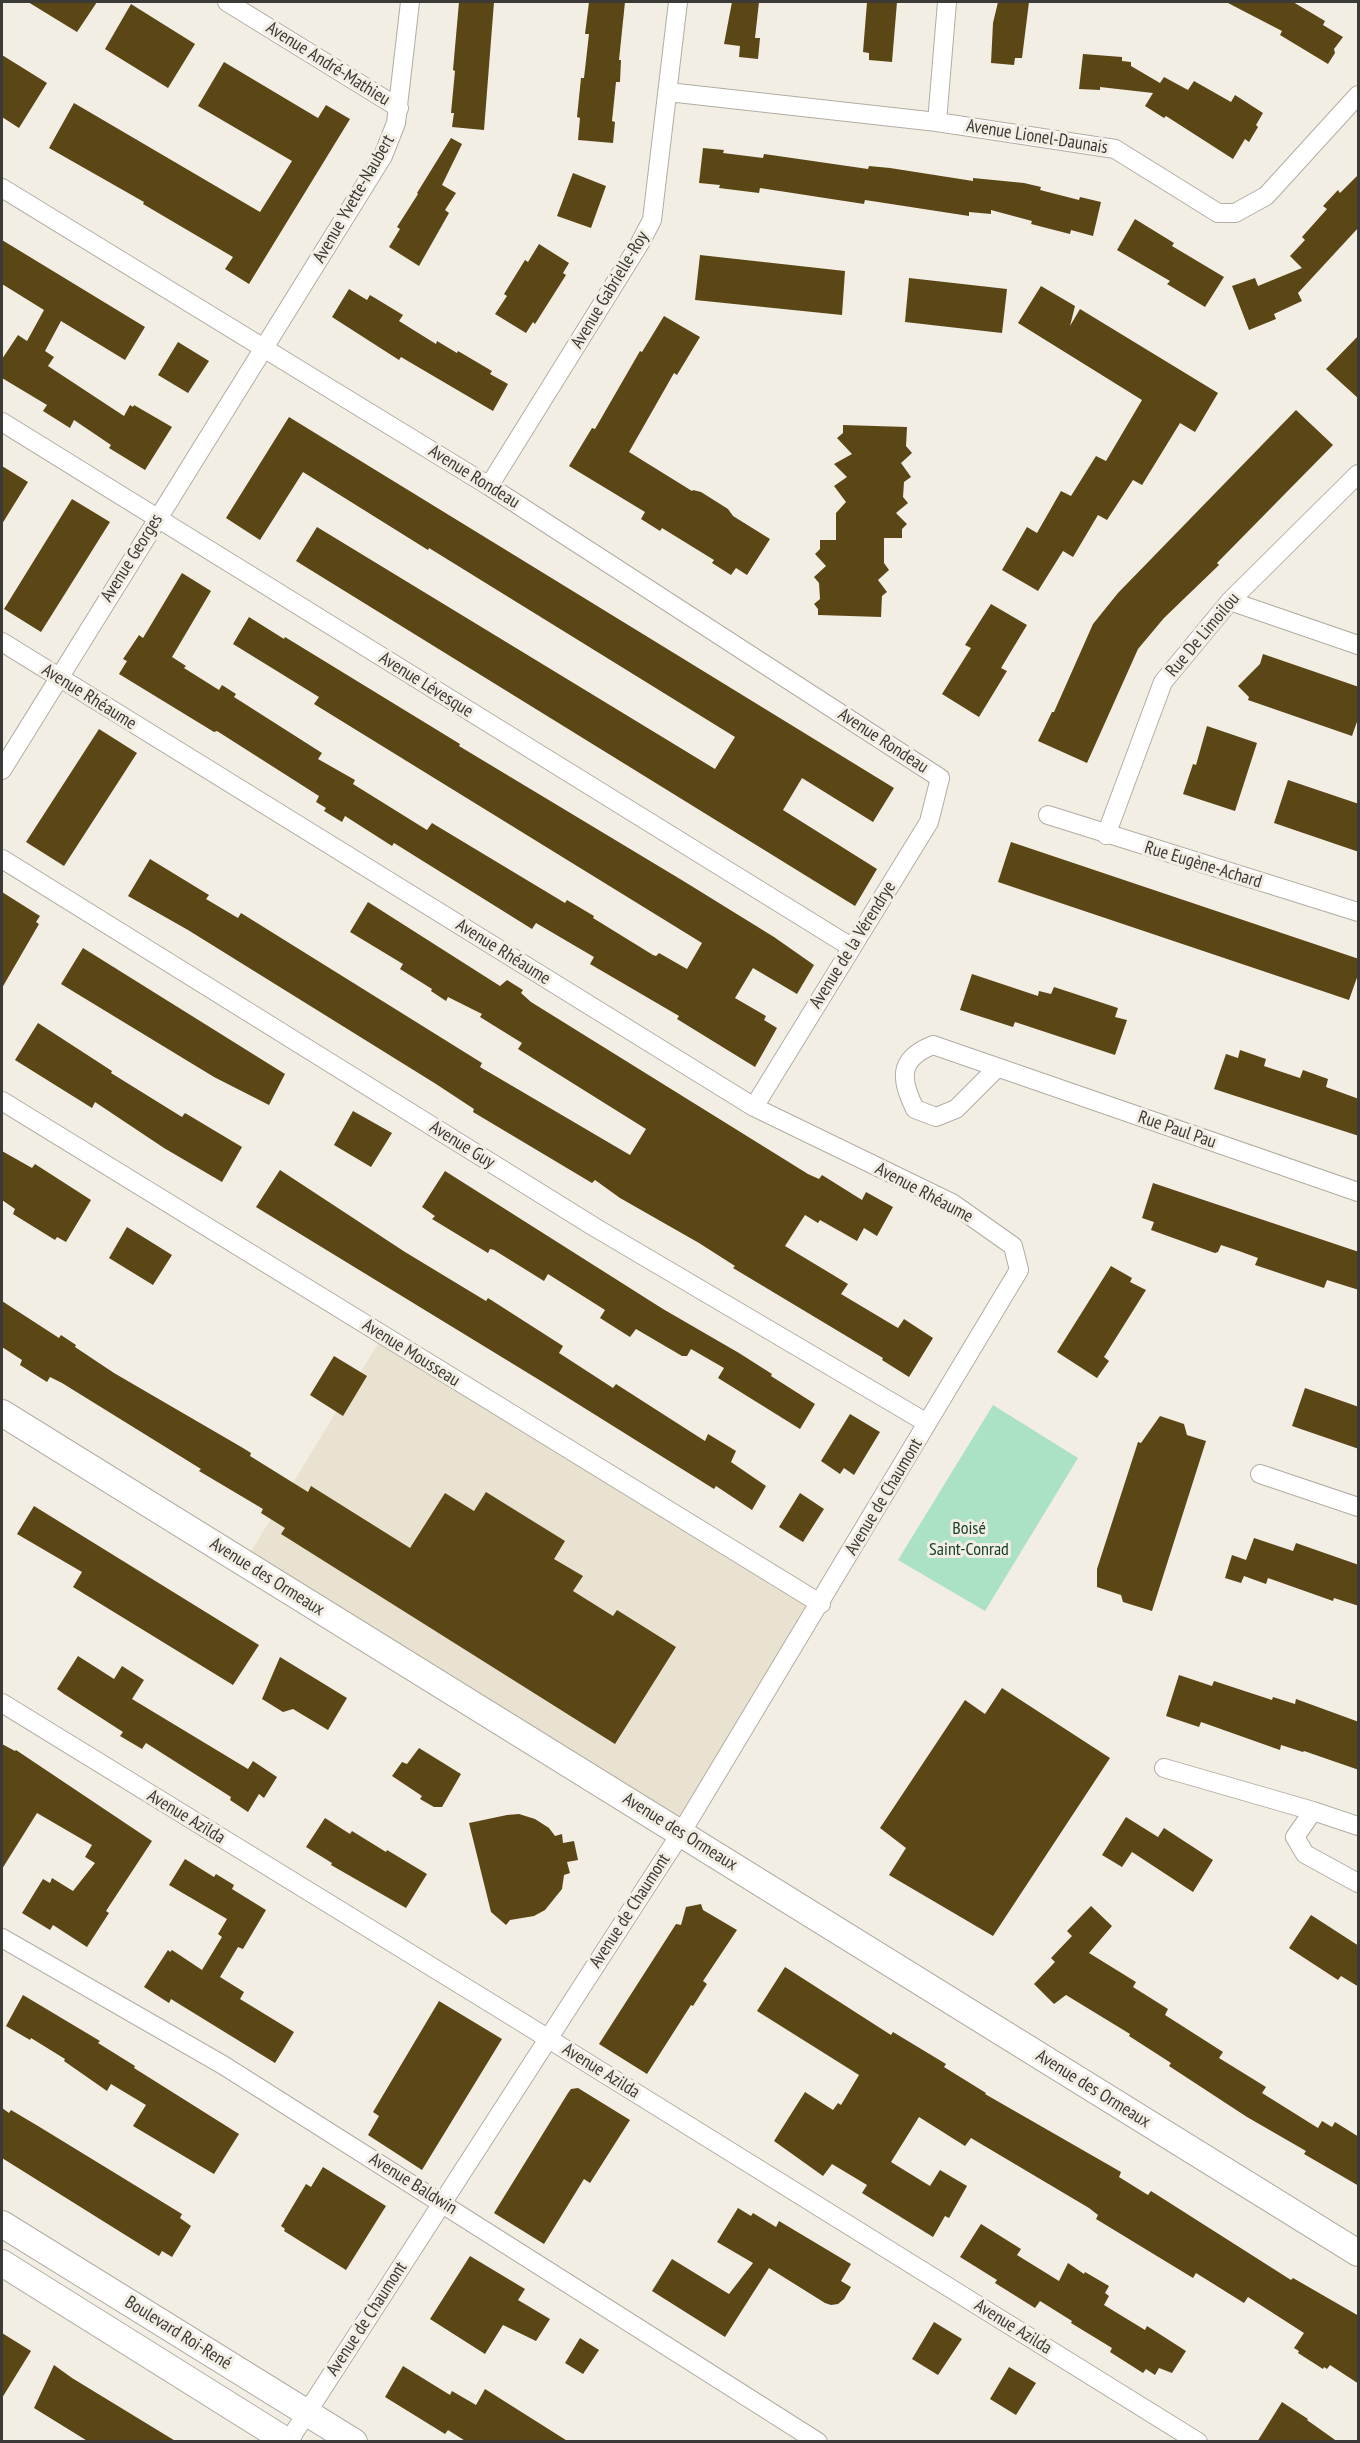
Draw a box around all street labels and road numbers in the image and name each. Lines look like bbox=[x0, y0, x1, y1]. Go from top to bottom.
street label: Avenue André-Mathieu bbox=[262, 17, 394, 111]
street label: Avenue Lionel-Daunais bbox=[965, 115, 1109, 159]
street label: Avenue Yvette-Naubert bbox=[309, 131, 399, 267]
street label: Avenue Gabrielle-Roy bbox=[567, 228, 653, 352]
street label: Avenue Rondeau bbox=[425, 440, 523, 514]
street label: Avenue Georges bbox=[96, 510, 168, 606]
street label: Rue De Limoilou bbox=[1162, 589, 1244, 681]
street label: Avenue Lévesque bbox=[375, 648, 477, 722]
street label: Avenue Rhéaume bbox=[38, 659, 140, 735]
street label: Avenue Rondeau bbox=[834, 704, 932, 778]
street label: Rue Eugène-Achard bbox=[1142, 837, 1264, 893]
street label: Avenue de la Vérendrye bbox=[805, 878, 901, 1012]
street label: Avenue Rhéaume bbox=[452, 914, 554, 990]
street label: Rue Paul Pau bbox=[1135, 1107, 1219, 1153]
street label: Avenue Guy bbox=[425, 1117, 499, 1173]
street label: Avenue Rhéaume bbox=[871, 1158, 977, 1228]
street label: Avenue Mousseau bbox=[358, 1314, 464, 1392]
street label: Avenue de Chaumont bbox=[841, 1435, 927, 1559]
street label: Avenue des Ormeaux bbox=[206, 1533, 328, 1621]
street label: Avenue Azilda bbox=[143, 1785, 229, 1849]
street label: Avenue des Ormeaux bbox=[619, 1788, 741, 1876]
street label: Avenue de Chaumont bbox=[585, 1850, 675, 1972]
street label: Avenue Azilda bbox=[558, 2039, 644, 2103]
street label: Avenue des Ormeaux bbox=[1032, 2045, 1154, 2133]
street label: Avenue Baldwin bbox=[365, 2148, 461, 2220]
street label: Avenue de Chaumont bbox=[322, 2258, 412, 2380]
street label: Boulevard Roi-René bbox=[121, 2292, 235, 2374]
street label: Avenue Azilda bbox=[970, 2295, 1056, 2359]

